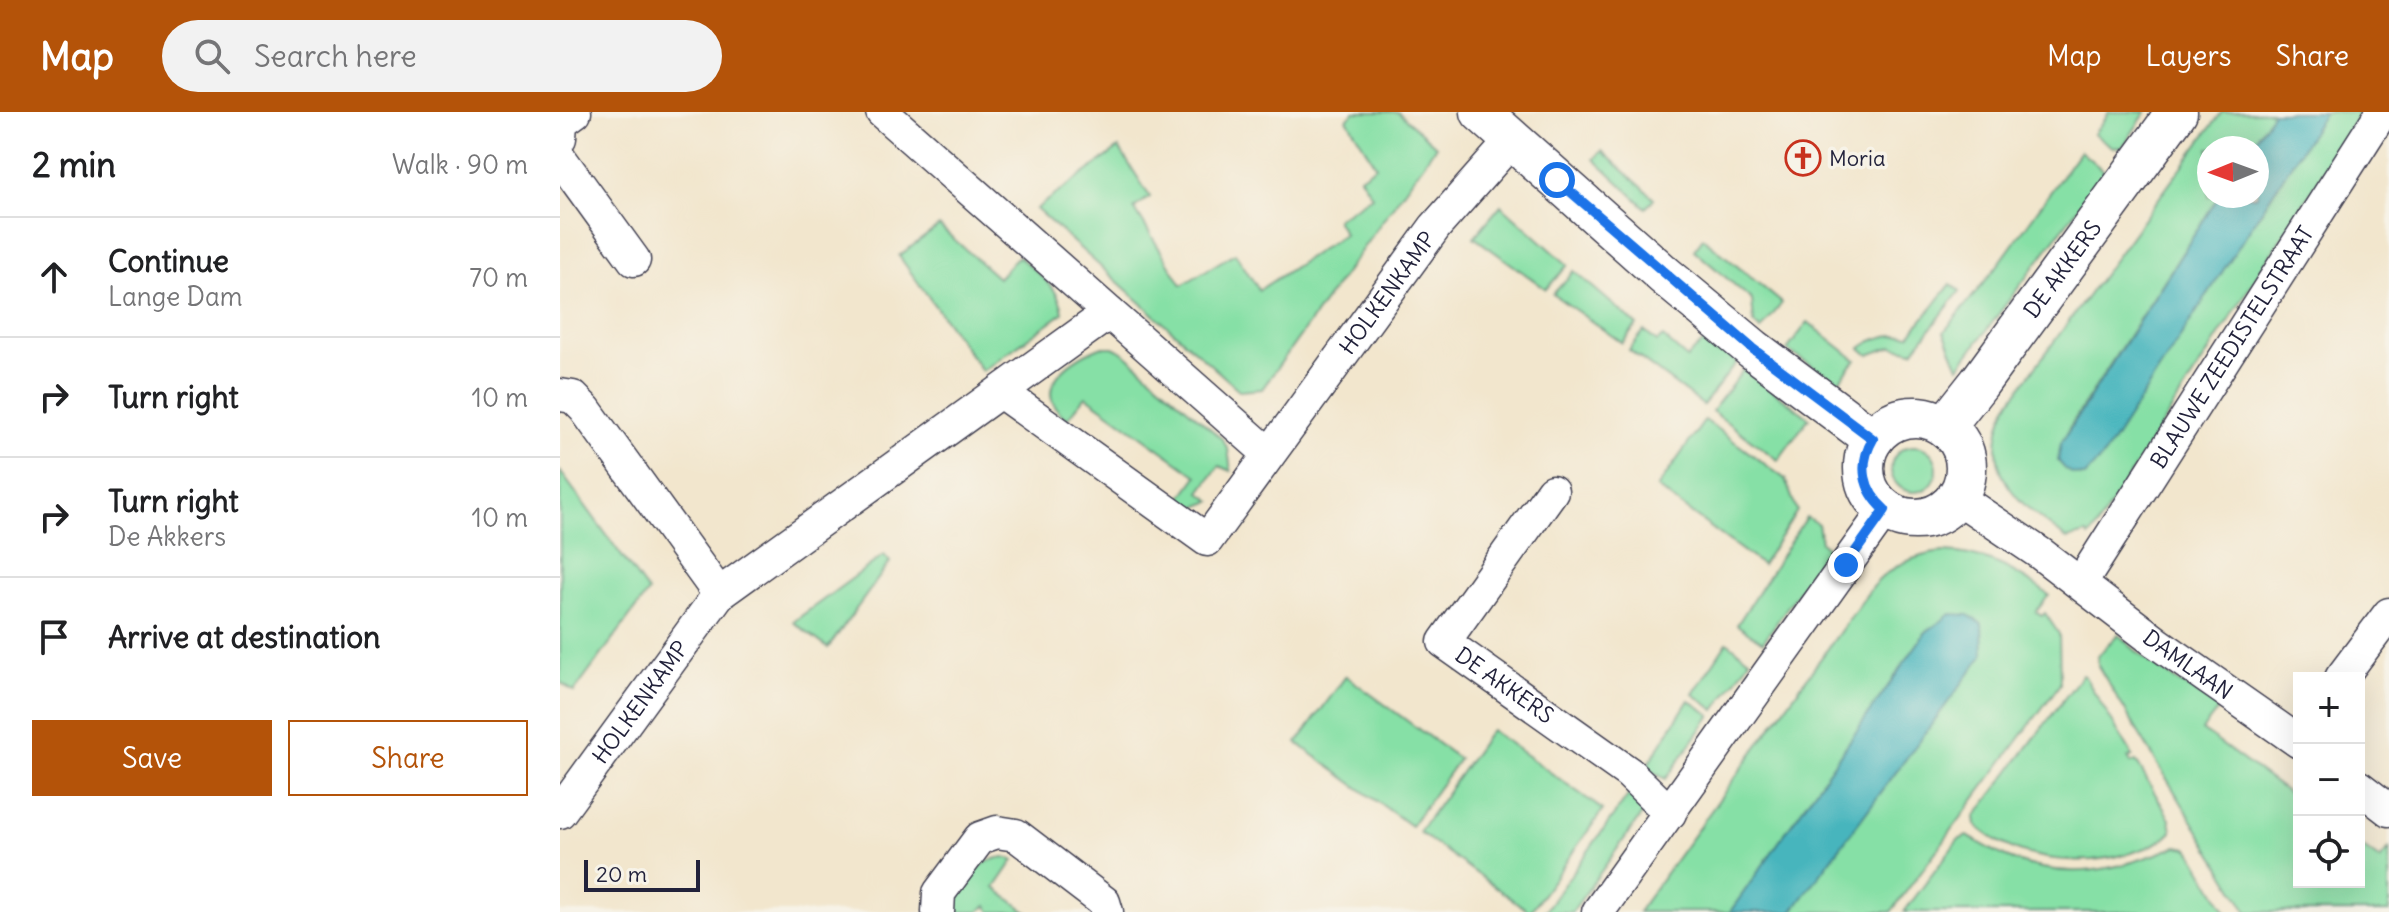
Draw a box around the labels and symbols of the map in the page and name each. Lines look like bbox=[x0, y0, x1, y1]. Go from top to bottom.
north arrow bbox=[2197, 136, 2269, 208]
church icon: Moria bbox=[1784, 139, 1822, 177]
place label: Moria bbox=[1829, 144, 1886, 172]
route start bbox=[1539, 162, 1575, 198]
street label: DE AKKERS bbox=[2017, 215, 2107, 323]
street label: BLAUWE ZEEDISTELSTRAAT bbox=[2144, 221, 2319, 473]
street label: HOLKENKAMP bbox=[1333, 226, 1441, 360]
route end bbox=[1828, 547, 1864, 583]
street label: DAMLAAN bbox=[2138, 623, 2238, 705]
street label: HOLKENKAMP bbox=[586, 635, 694, 769]
street label: DE AKKERS bbox=[1450, 641, 1559, 729]
scale bar bbox=[584, 856, 700, 892]

